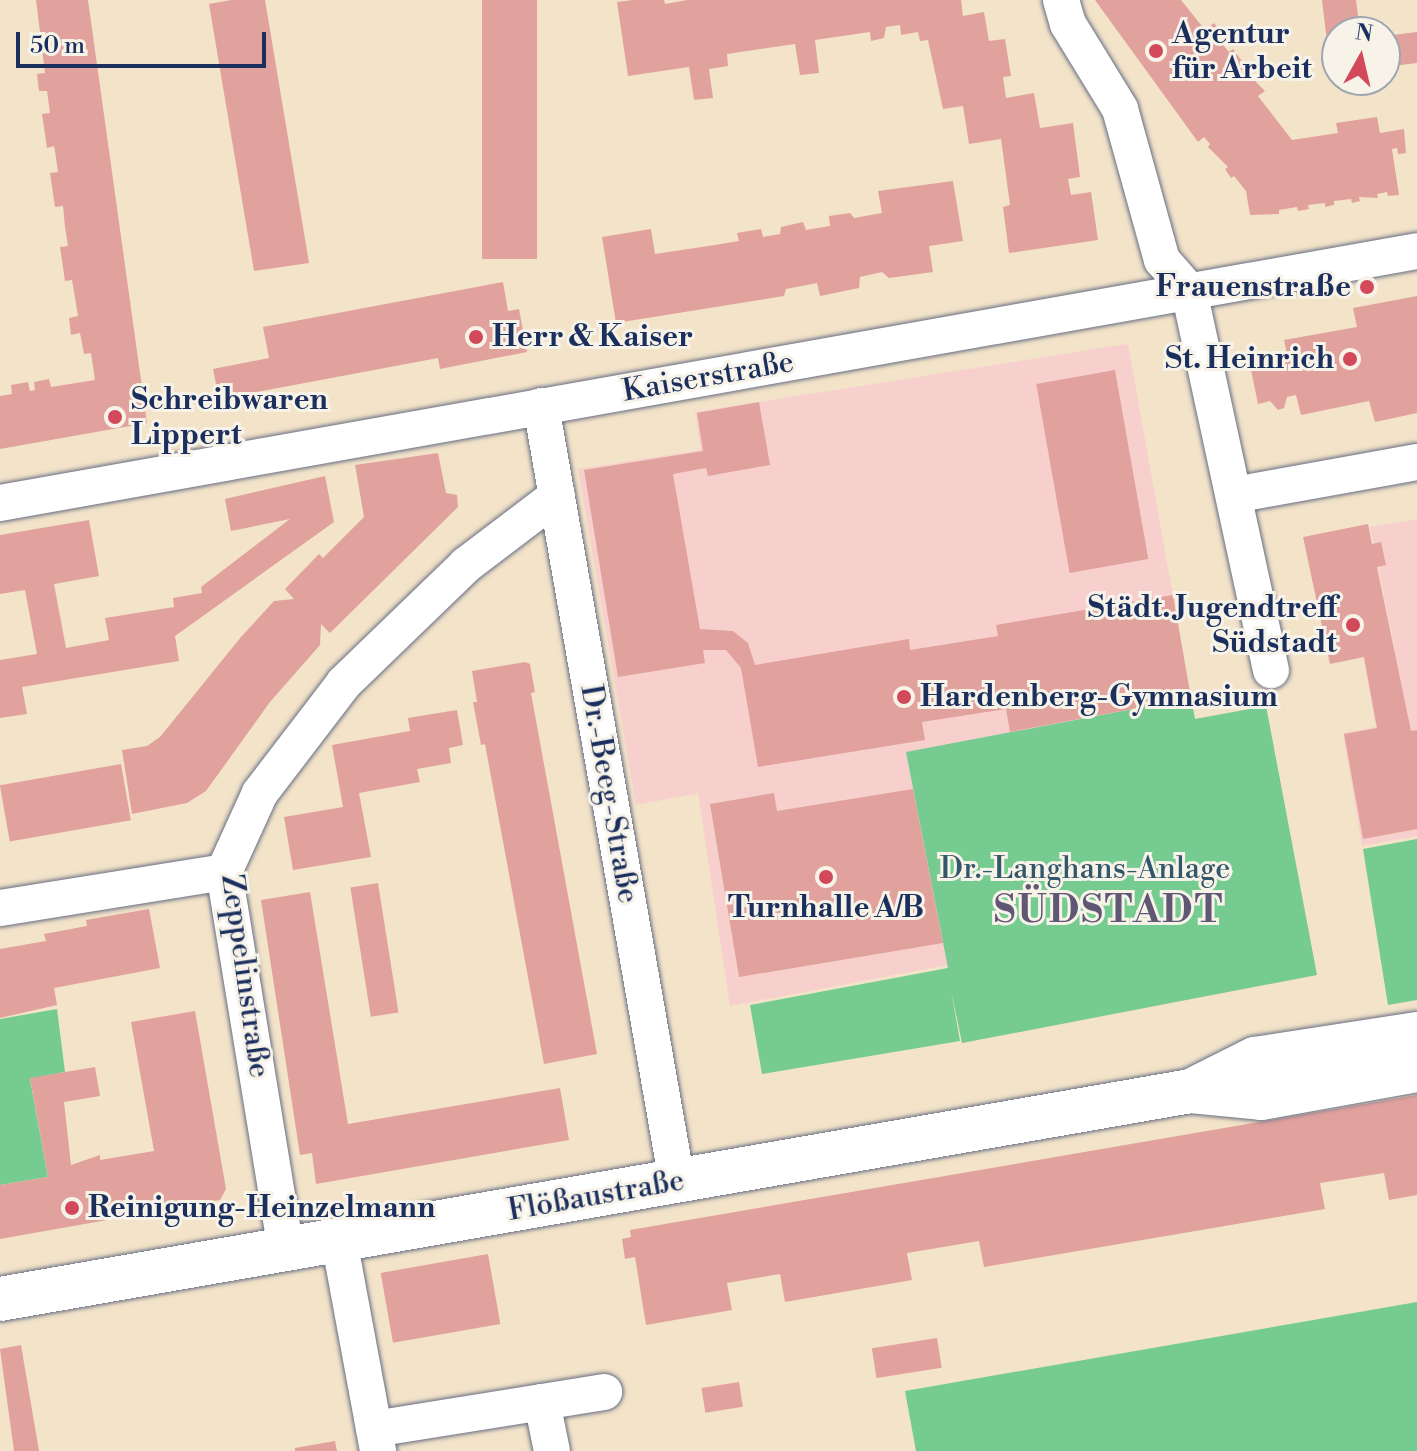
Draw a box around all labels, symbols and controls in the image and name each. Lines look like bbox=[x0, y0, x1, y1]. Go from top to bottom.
scale bar bbox=[20, 16, 270, 66]
place label: Agentur für Arbeit bbox=[1172, 16, 1312, 86]
north arrow bbox=[1321, 16, 1401, 96]
text: N bbox=[1354, 19, 1375, 48]
text: 50 m bbox=[30, 31, 85, 61]
marker: Agentur für Arbeit bbox=[1147, 42, 1165, 60]
place label: Frauenstraße bbox=[1156, 269, 1351, 305]
marker: Frauenstraße bbox=[1358, 278, 1376, 296]
place label: Herr & Kaiser bbox=[492, 319, 693, 355]
marker: Herr & Kaiser bbox=[467, 328, 485, 346]
place label: St. Heinrich bbox=[1165, 341, 1334, 377]
street label: Kaiserstraße bbox=[619, 344, 797, 410]
marker: St. Heinrich bbox=[1341, 350, 1359, 368]
place label: Schreibwaren Lippert bbox=[131, 382, 328, 452]
marker: Schreibwaren Lippert bbox=[106, 408, 124, 426]
place label: Städt. Jugendtreff Südstadt bbox=[1088, 590, 1337, 660]
marker: Städt. Jugendtreff Südstadt bbox=[1344, 616, 1362, 634]
place label: Hardenberg-Gymnasium bbox=[920, 679, 1278, 715]
street label: Dr.-Beeg-Straße bbox=[572, 682, 646, 906]
marker: Hardenberg-Gymnasium bbox=[895, 688, 913, 706]
park label: Dr.-Langhans-Anlage bbox=[940, 851, 1230, 887]
marker: Turnhalle A/B bbox=[817, 868, 835, 886]
street label: Zeppelinstraße bbox=[213, 872, 277, 1080]
district label: SÜDSTADT bbox=[994, 888, 1224, 934]
place label: Turnhalle A/B bbox=[728, 890, 924, 926]
street label: Flößaustraße bbox=[505, 1163, 687, 1229]
place label: Reinigung-Heinzelmann bbox=[88, 1190, 435, 1226]
marker: Reinigung-Heinzelmann bbox=[63, 1199, 81, 1217]

